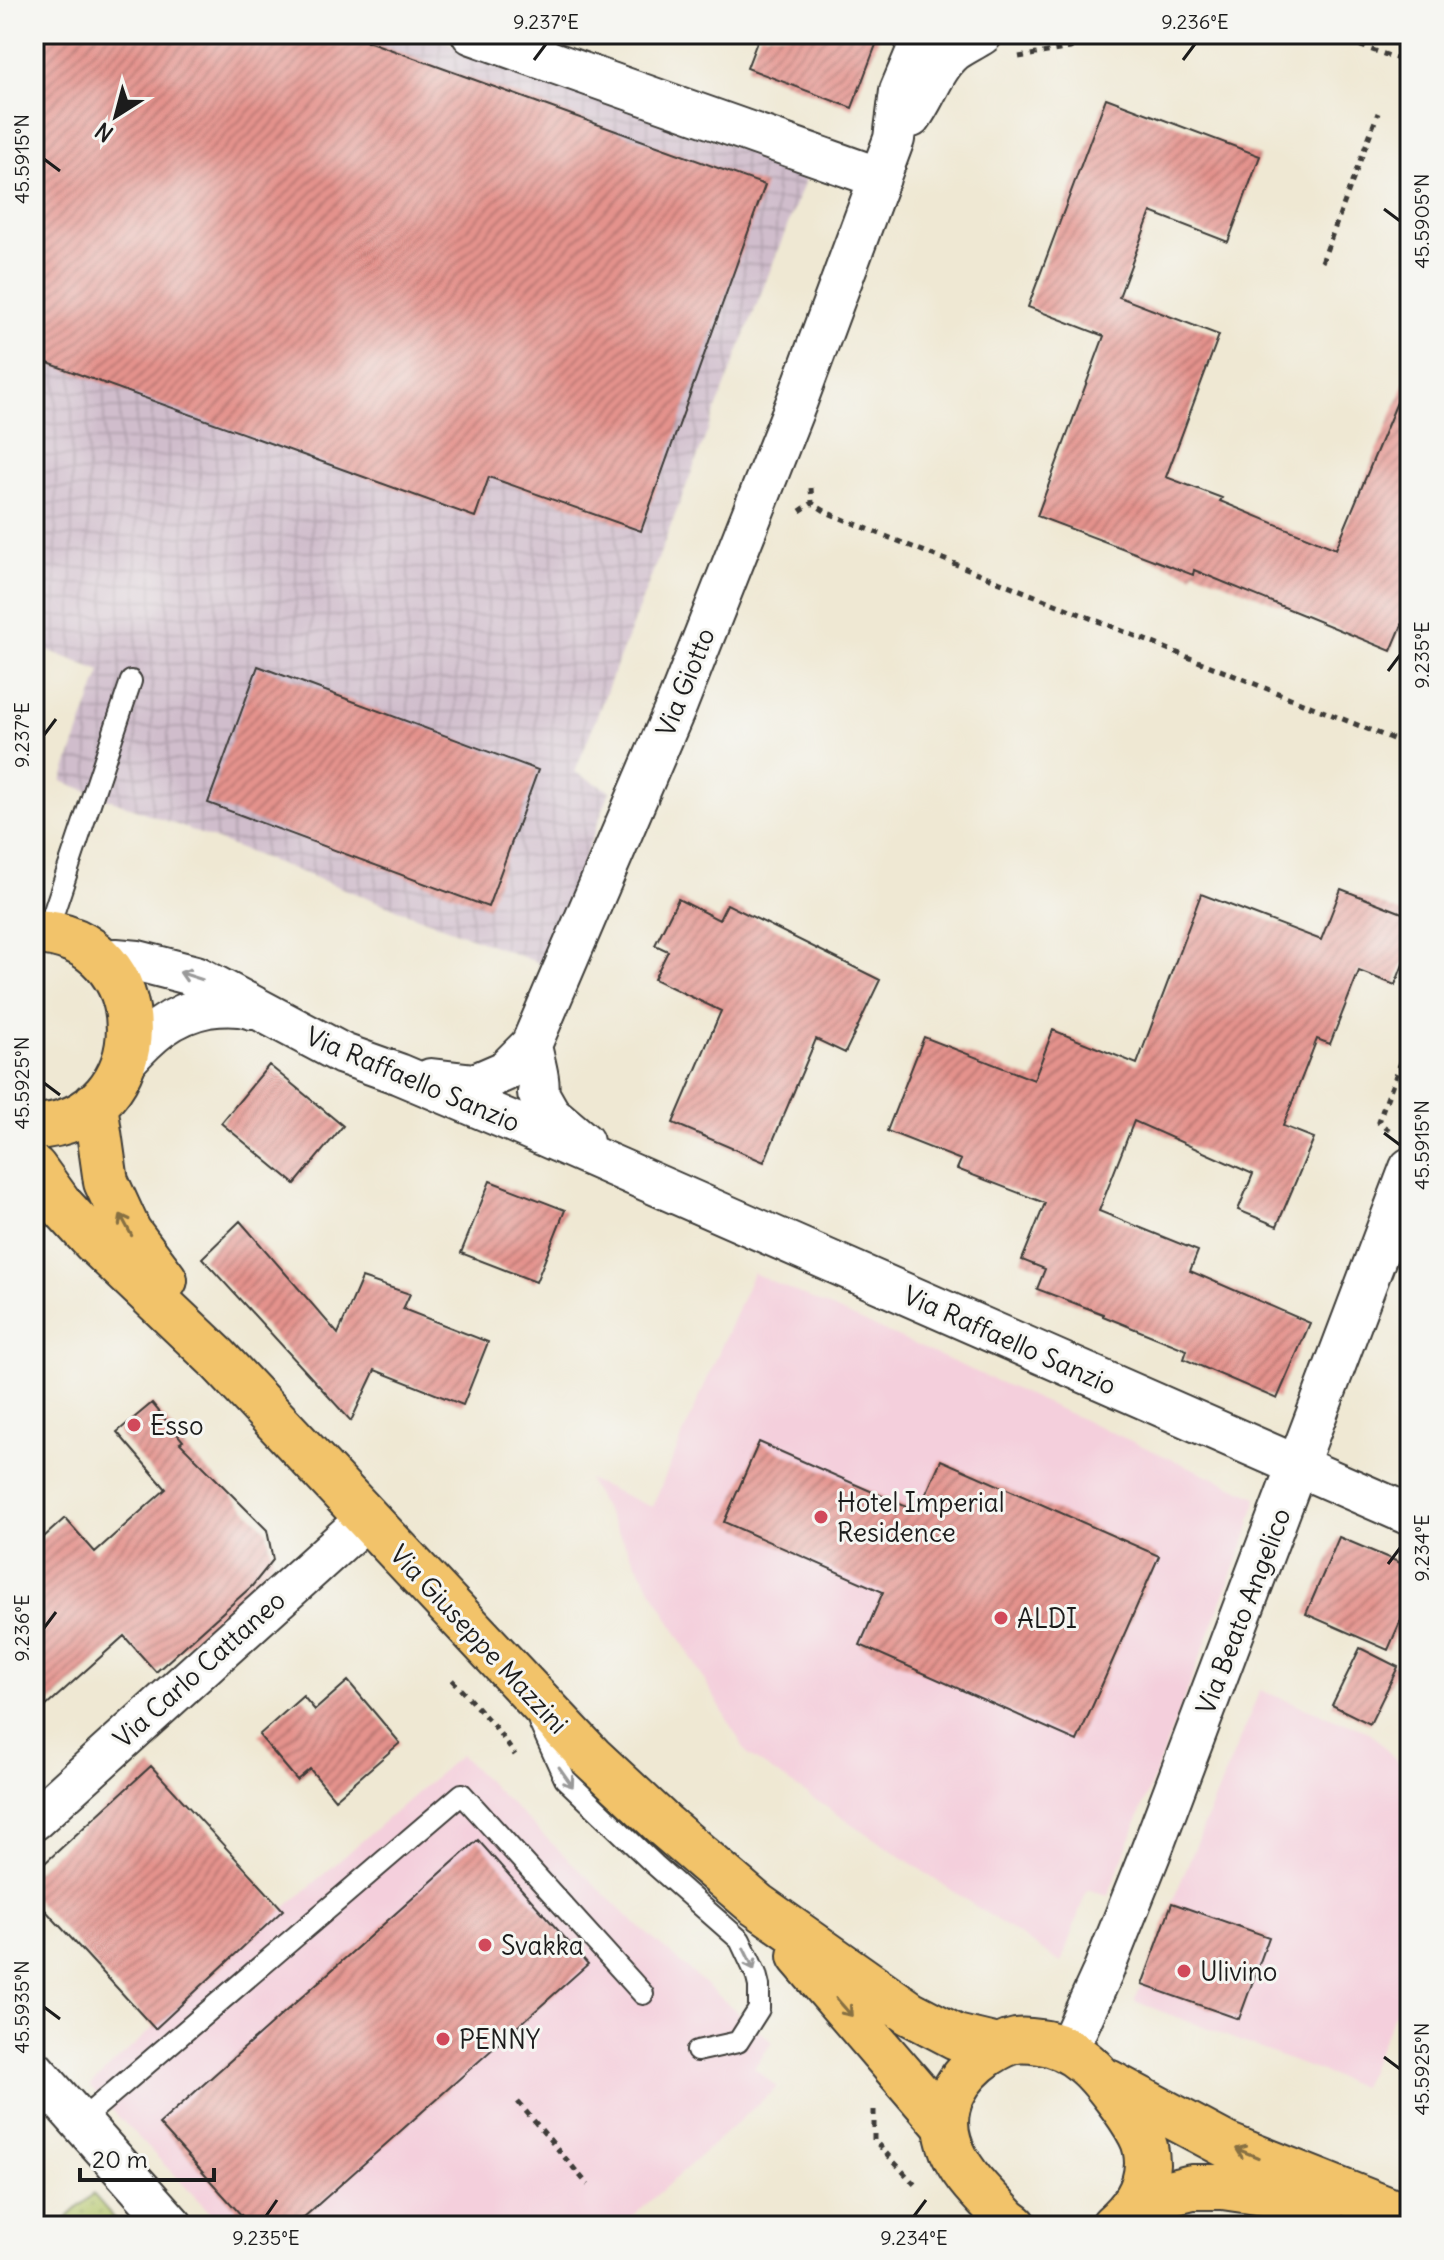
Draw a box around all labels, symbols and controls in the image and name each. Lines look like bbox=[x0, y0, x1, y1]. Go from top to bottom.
text: 9.237°E bbox=[513, 9, 579, 34]
text: 9.236°E bbox=[1161, 9, 1229, 34]
north arrow bbox=[76, 76, 156, 156]
text: 45.5915°N bbox=[9, 114, 34, 204]
text: N bbox=[90, 116, 119, 148]
text: 45.5905°N bbox=[1409, 173, 1434, 269]
text: 9.235°E bbox=[1409, 621, 1434, 689]
street label: Via Giotto bbox=[648, 623, 722, 741]
text: 9.237°E bbox=[9, 702, 34, 768]
one-way arrow bbox=[179, 967, 204, 982]
street label: Via Raffaello Sanzio bbox=[301, 1019, 525, 1139]
text: 45.5925°N bbox=[9, 1036, 34, 1130]
text: 45.5915°N bbox=[1409, 1100, 1434, 1190]
one-way arrow bbox=[118, 1213, 133, 1237]
street label: Via Raffaello Sanzio bbox=[899, 1278, 1121, 1402]
place label: Esso bbox=[150, 1409, 204, 1442]
marker: Esso bbox=[125, 1416, 143, 1434]
place label: Hotel Imperial Residence bbox=[837, 1486, 1005, 1549]
street label: Via Beato Angelico bbox=[1189, 1503, 1297, 1719]
marker: Hotel Imperial Residence bbox=[812, 1508, 830, 1526]
text: 9.234°E bbox=[1409, 1514, 1434, 1582]
street label: Via Giuseppe Mazzini bbox=[383, 1538, 575, 1740]
street label: Via Carlo Cattaneo bbox=[106, 1583, 292, 1755]
text: 9.236°E bbox=[9, 1594, 34, 1662]
place label: ALDI bbox=[1017, 1602, 1077, 1635]
marker: ALDI bbox=[992, 1609, 1010, 1627]
one-way arrow bbox=[558, 1765, 575, 1787]
place label: Svakka bbox=[501, 1929, 584, 1962]
marker: Svakka bbox=[476, 1936, 494, 1954]
one-way arrow bbox=[742, 1947, 757, 1971]
place label: Ulivino bbox=[1200, 1955, 1277, 1988]
text: 45.5935°N bbox=[9, 1960, 34, 2054]
marker: Ulivino bbox=[1175, 1962, 1193, 1980]
one-way arrow bbox=[835, 1996, 853, 2017]
text: 45.5925°N bbox=[1409, 2022, 1434, 2116]
place label: PENNY bbox=[459, 2023, 541, 2056]
marker: PENNY bbox=[434, 2030, 452, 2048]
scale bar bbox=[80, 2132, 214, 2182]
text: 20 m bbox=[92, 2144, 148, 2174]
one-way arrow bbox=[1235, 2145, 1260, 2159]
text: 9.235°E bbox=[232, 2225, 300, 2250]
text: 9.234°E bbox=[880, 2225, 948, 2250]

